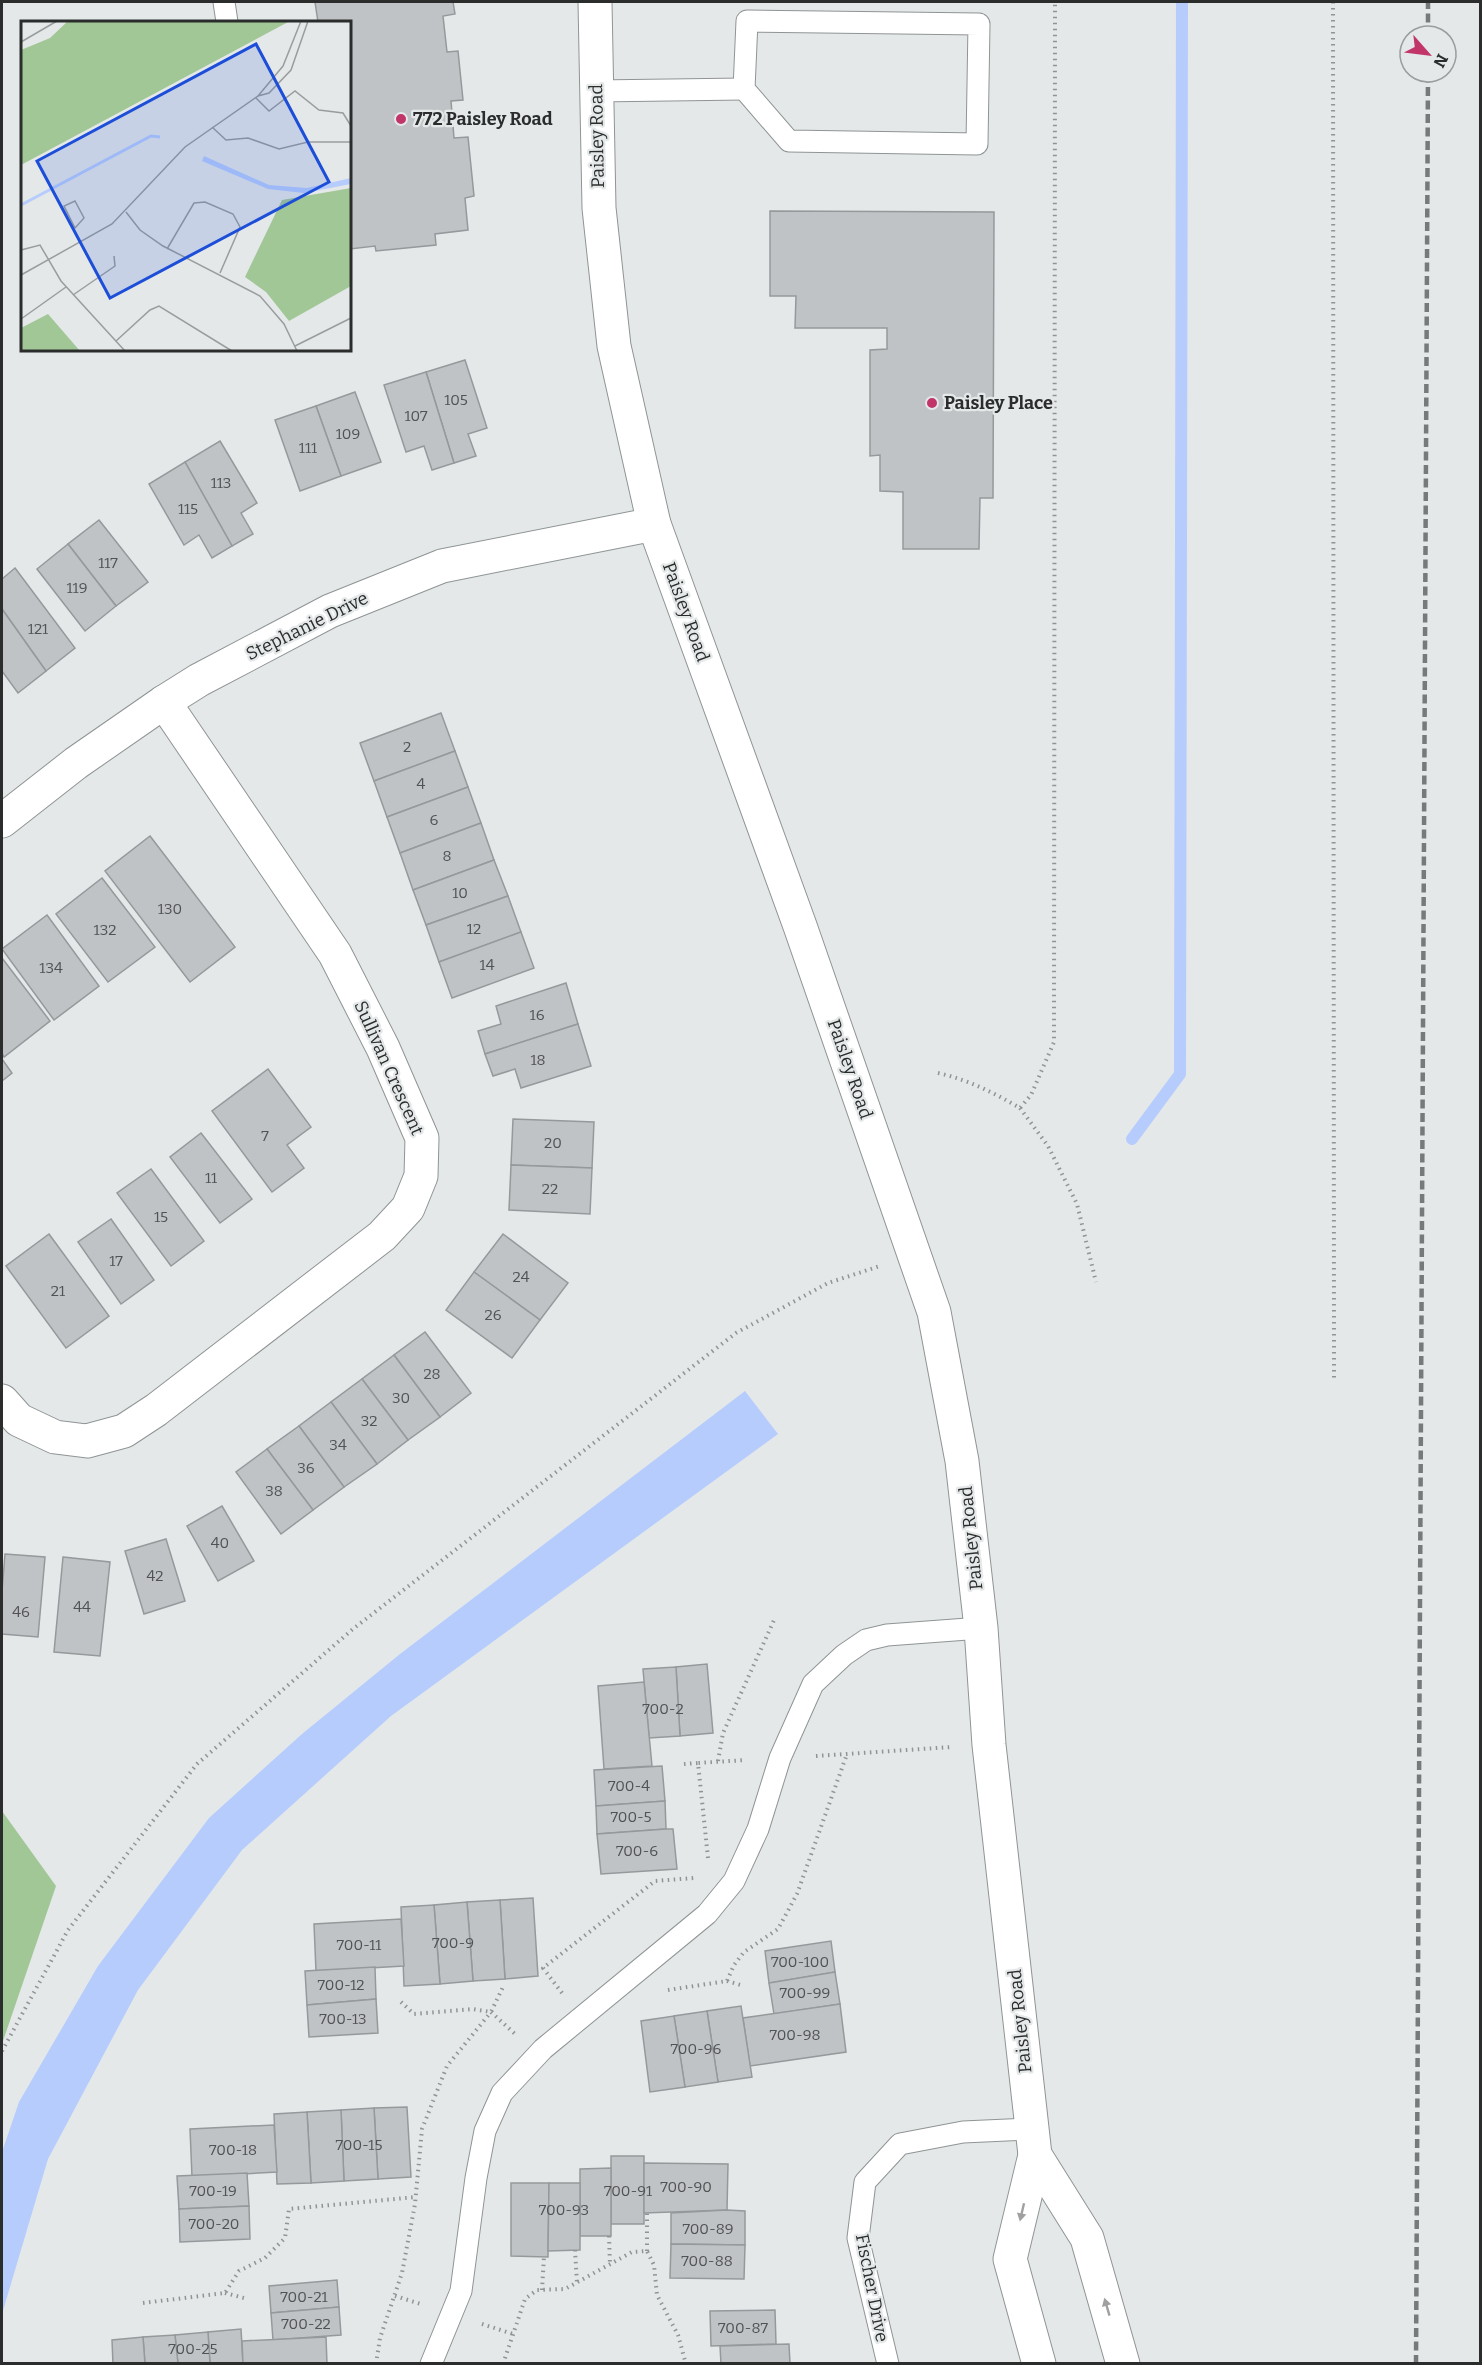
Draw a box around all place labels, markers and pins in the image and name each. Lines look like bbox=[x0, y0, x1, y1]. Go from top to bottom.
place label: 772 Paisley Road bbox=[413, 108, 553, 130]
marker: 772 Paisley Road bbox=[394, 112, 408, 126]
place label: Paisley Place bbox=[944, 392, 1053, 414]
marker: Paisley Place bbox=[925, 396, 939, 410]

